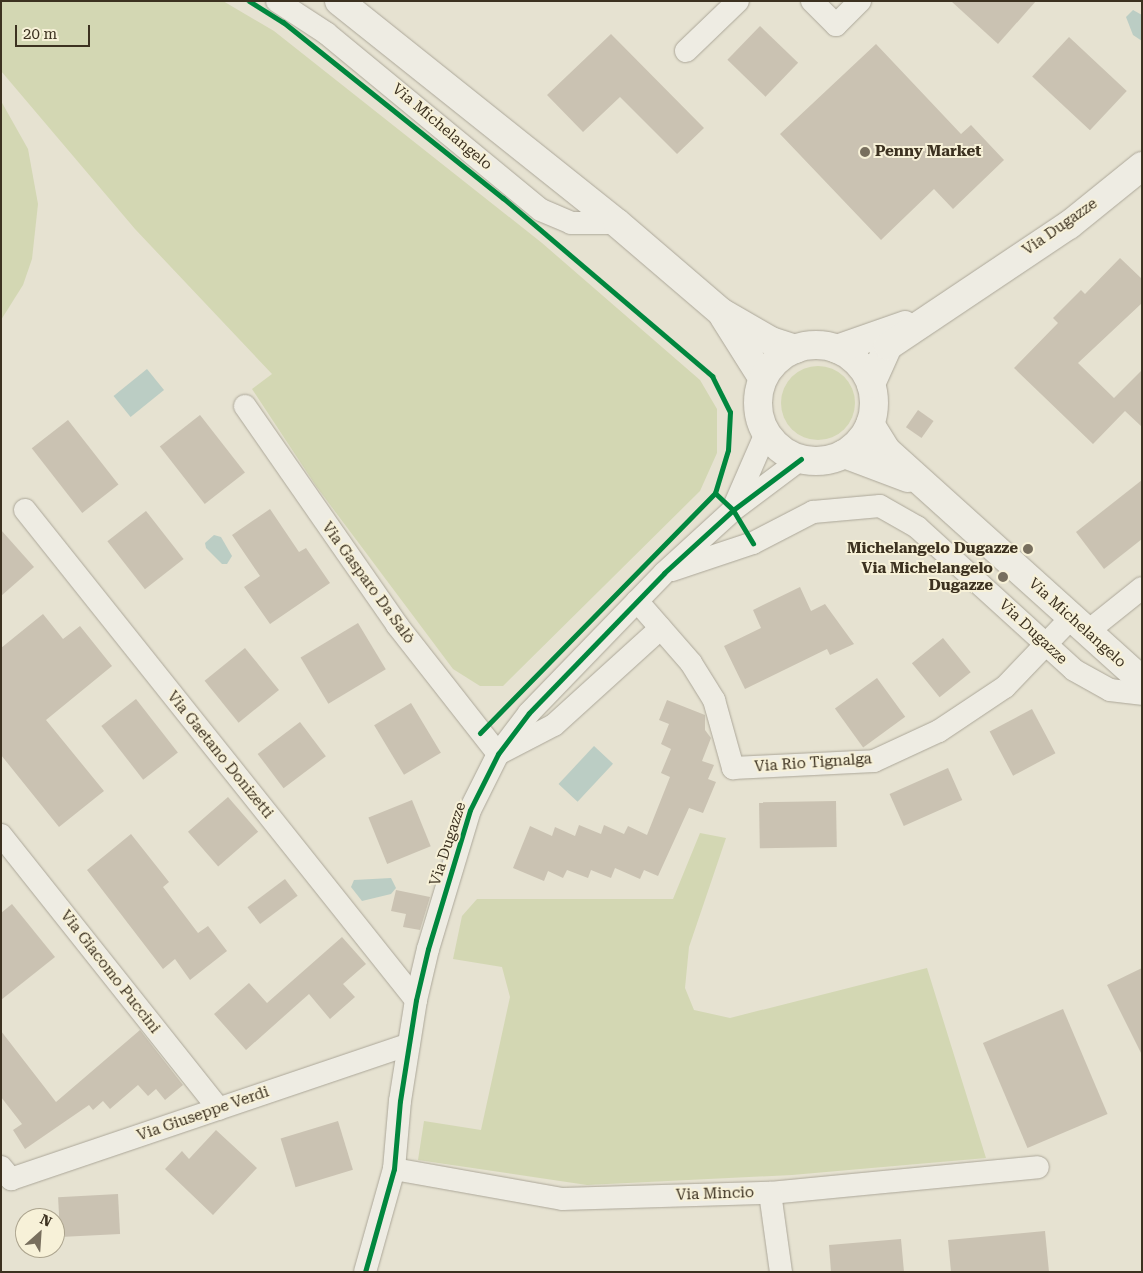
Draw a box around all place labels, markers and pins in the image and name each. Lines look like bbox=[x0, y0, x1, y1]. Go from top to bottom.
place label: Penny Market bbox=[875, 143, 981, 161]
marker: Penny Market bbox=[859, 146, 871, 158]
place label: Michelangelo Dugazze bbox=[847, 540, 1018, 558]
marker: Michelangelo Dugazze bbox=[1022, 543, 1034, 555]
place label: Via Michelangelo Dugazze bbox=[862, 559, 993, 594]
marker: Via Michelangelo Dugazze bbox=[997, 571, 1009, 583]

